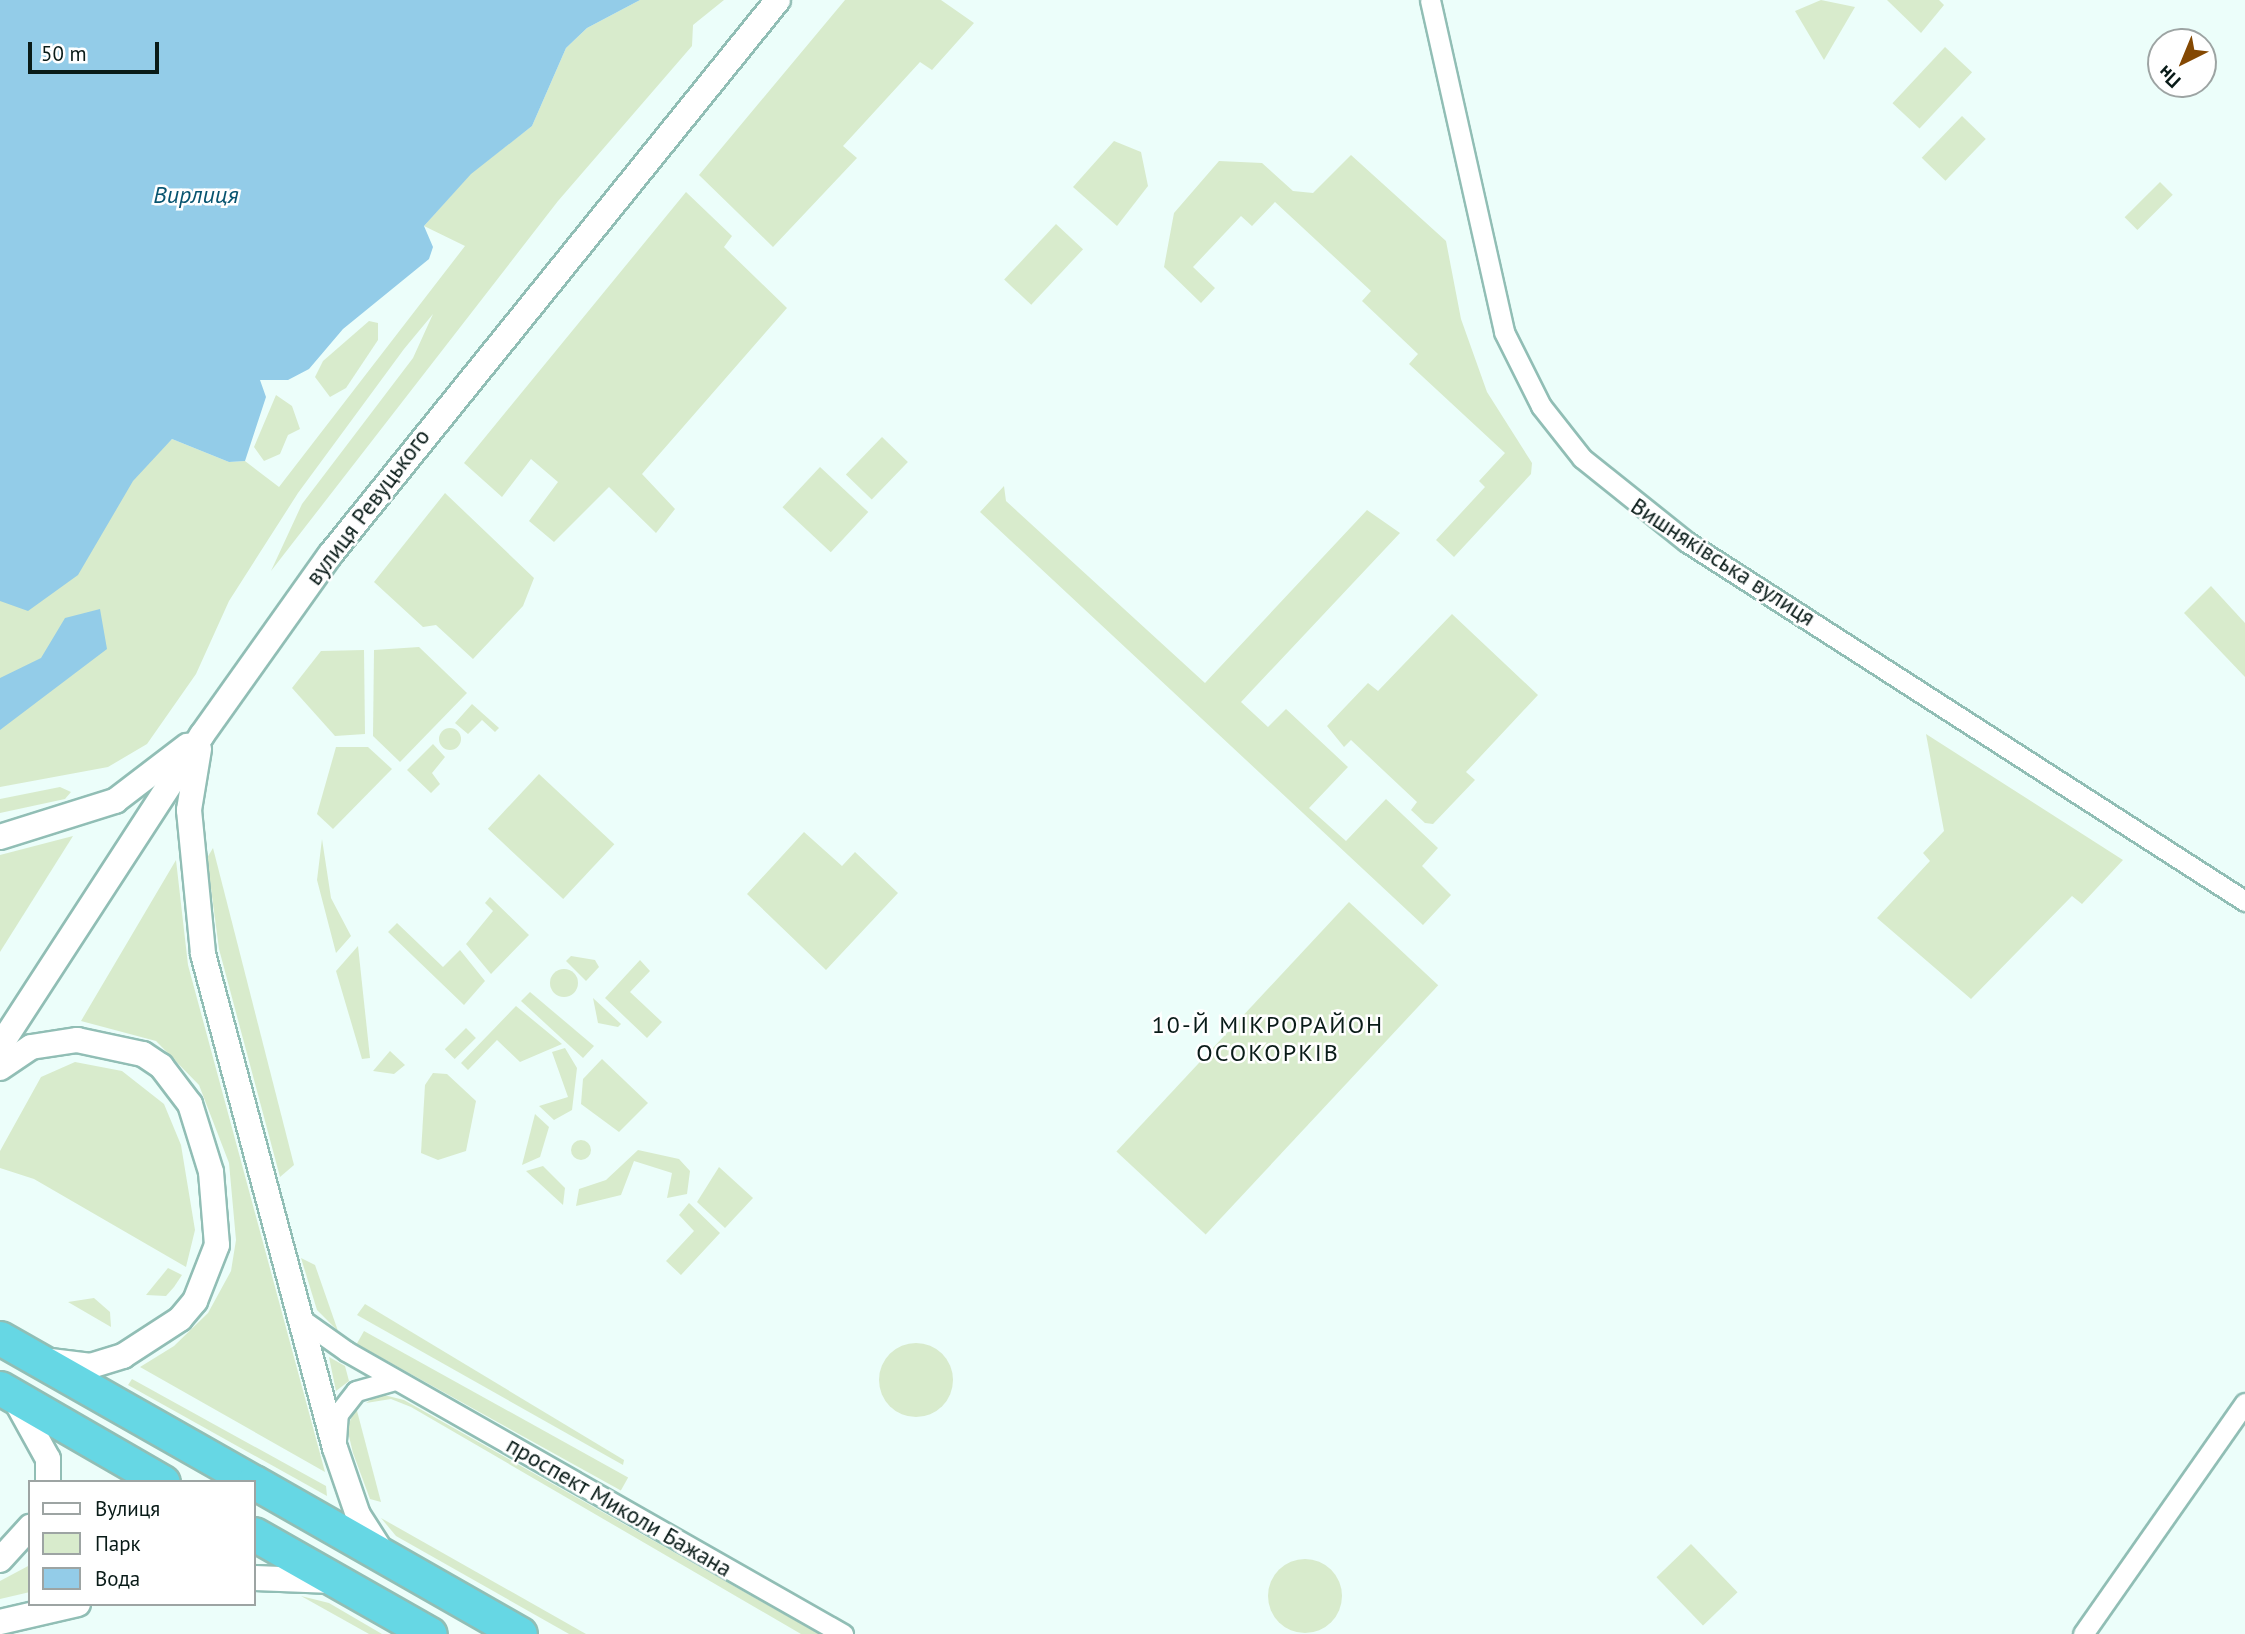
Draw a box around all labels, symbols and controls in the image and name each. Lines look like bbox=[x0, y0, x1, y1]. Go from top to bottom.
scale bar bbox=[32, 28, 163, 72]
north arrow bbox=[2147, 28, 2217, 98]
text: 50 m bbox=[41, 40, 87, 67]
text: Пн bbox=[2153, 61, 2185, 93]
water label: Вирлиця bbox=[153, 181, 239, 209]
street label: вулиця Ревуцького bbox=[300, 423, 436, 591]
street label: Вишняківська вулиця bbox=[1626, 492, 1820, 632]
district label: 10-Й МІКРОРАЙОН ОСОКОРКІВ bbox=[1154, 1011, 1382, 1067]
street label: проспект Миколи Бажана bbox=[501, 1431, 737, 1583]
legend bbox=[28, 1480, 256, 1606]
text: Вулиця bbox=[95, 1495, 160, 1522]
text: Парк bbox=[95, 1530, 141, 1557]
text: Вода bbox=[95, 1565, 140, 1592]

